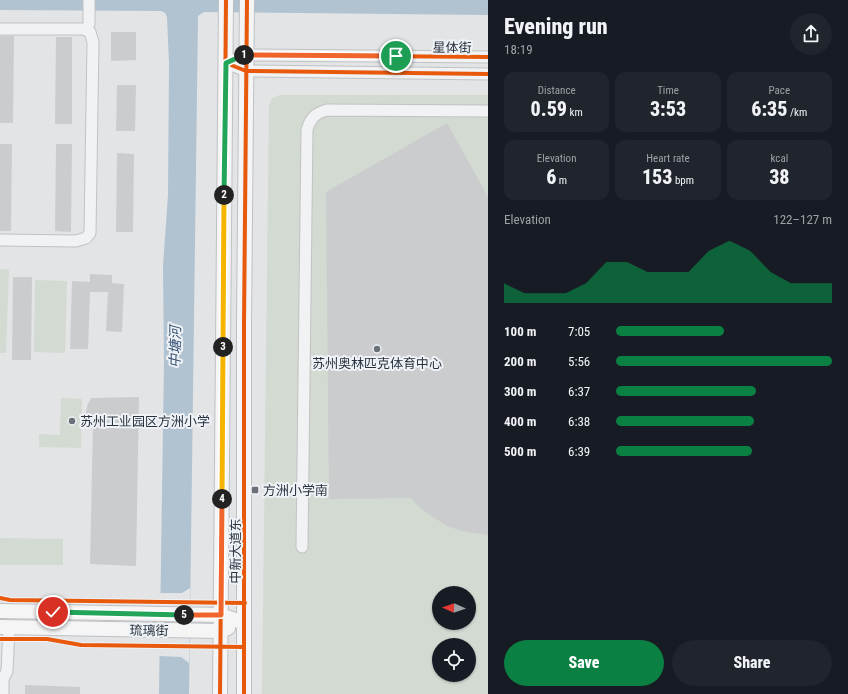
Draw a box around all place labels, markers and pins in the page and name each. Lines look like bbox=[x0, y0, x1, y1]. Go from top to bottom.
pin bbox=[379, 39, 413, 73]
pin: 1 bbox=[234, 45, 254, 65]
pin: 2 bbox=[214, 185, 234, 205]
pin: 3 bbox=[213, 337, 233, 357]
marker: 苏州奥林匹克体育中心 bbox=[372, 344, 382, 354]
place label: 苏州奥林匹克体育中心 bbox=[312, 356, 442, 371]
place label: 苏州工业园区方洲小学 bbox=[80, 414, 210, 429]
marker: 苏州工业园区方洲小学 bbox=[67, 416, 77, 426]
place label: 方洲小学南 bbox=[263, 483, 328, 498]
marker: 方洲小学南 bbox=[250, 485, 260, 495]
pin: 4 bbox=[212, 489, 232, 509]
pin bbox=[36, 595, 70, 629]
pin: 5 bbox=[174, 605, 194, 625]

